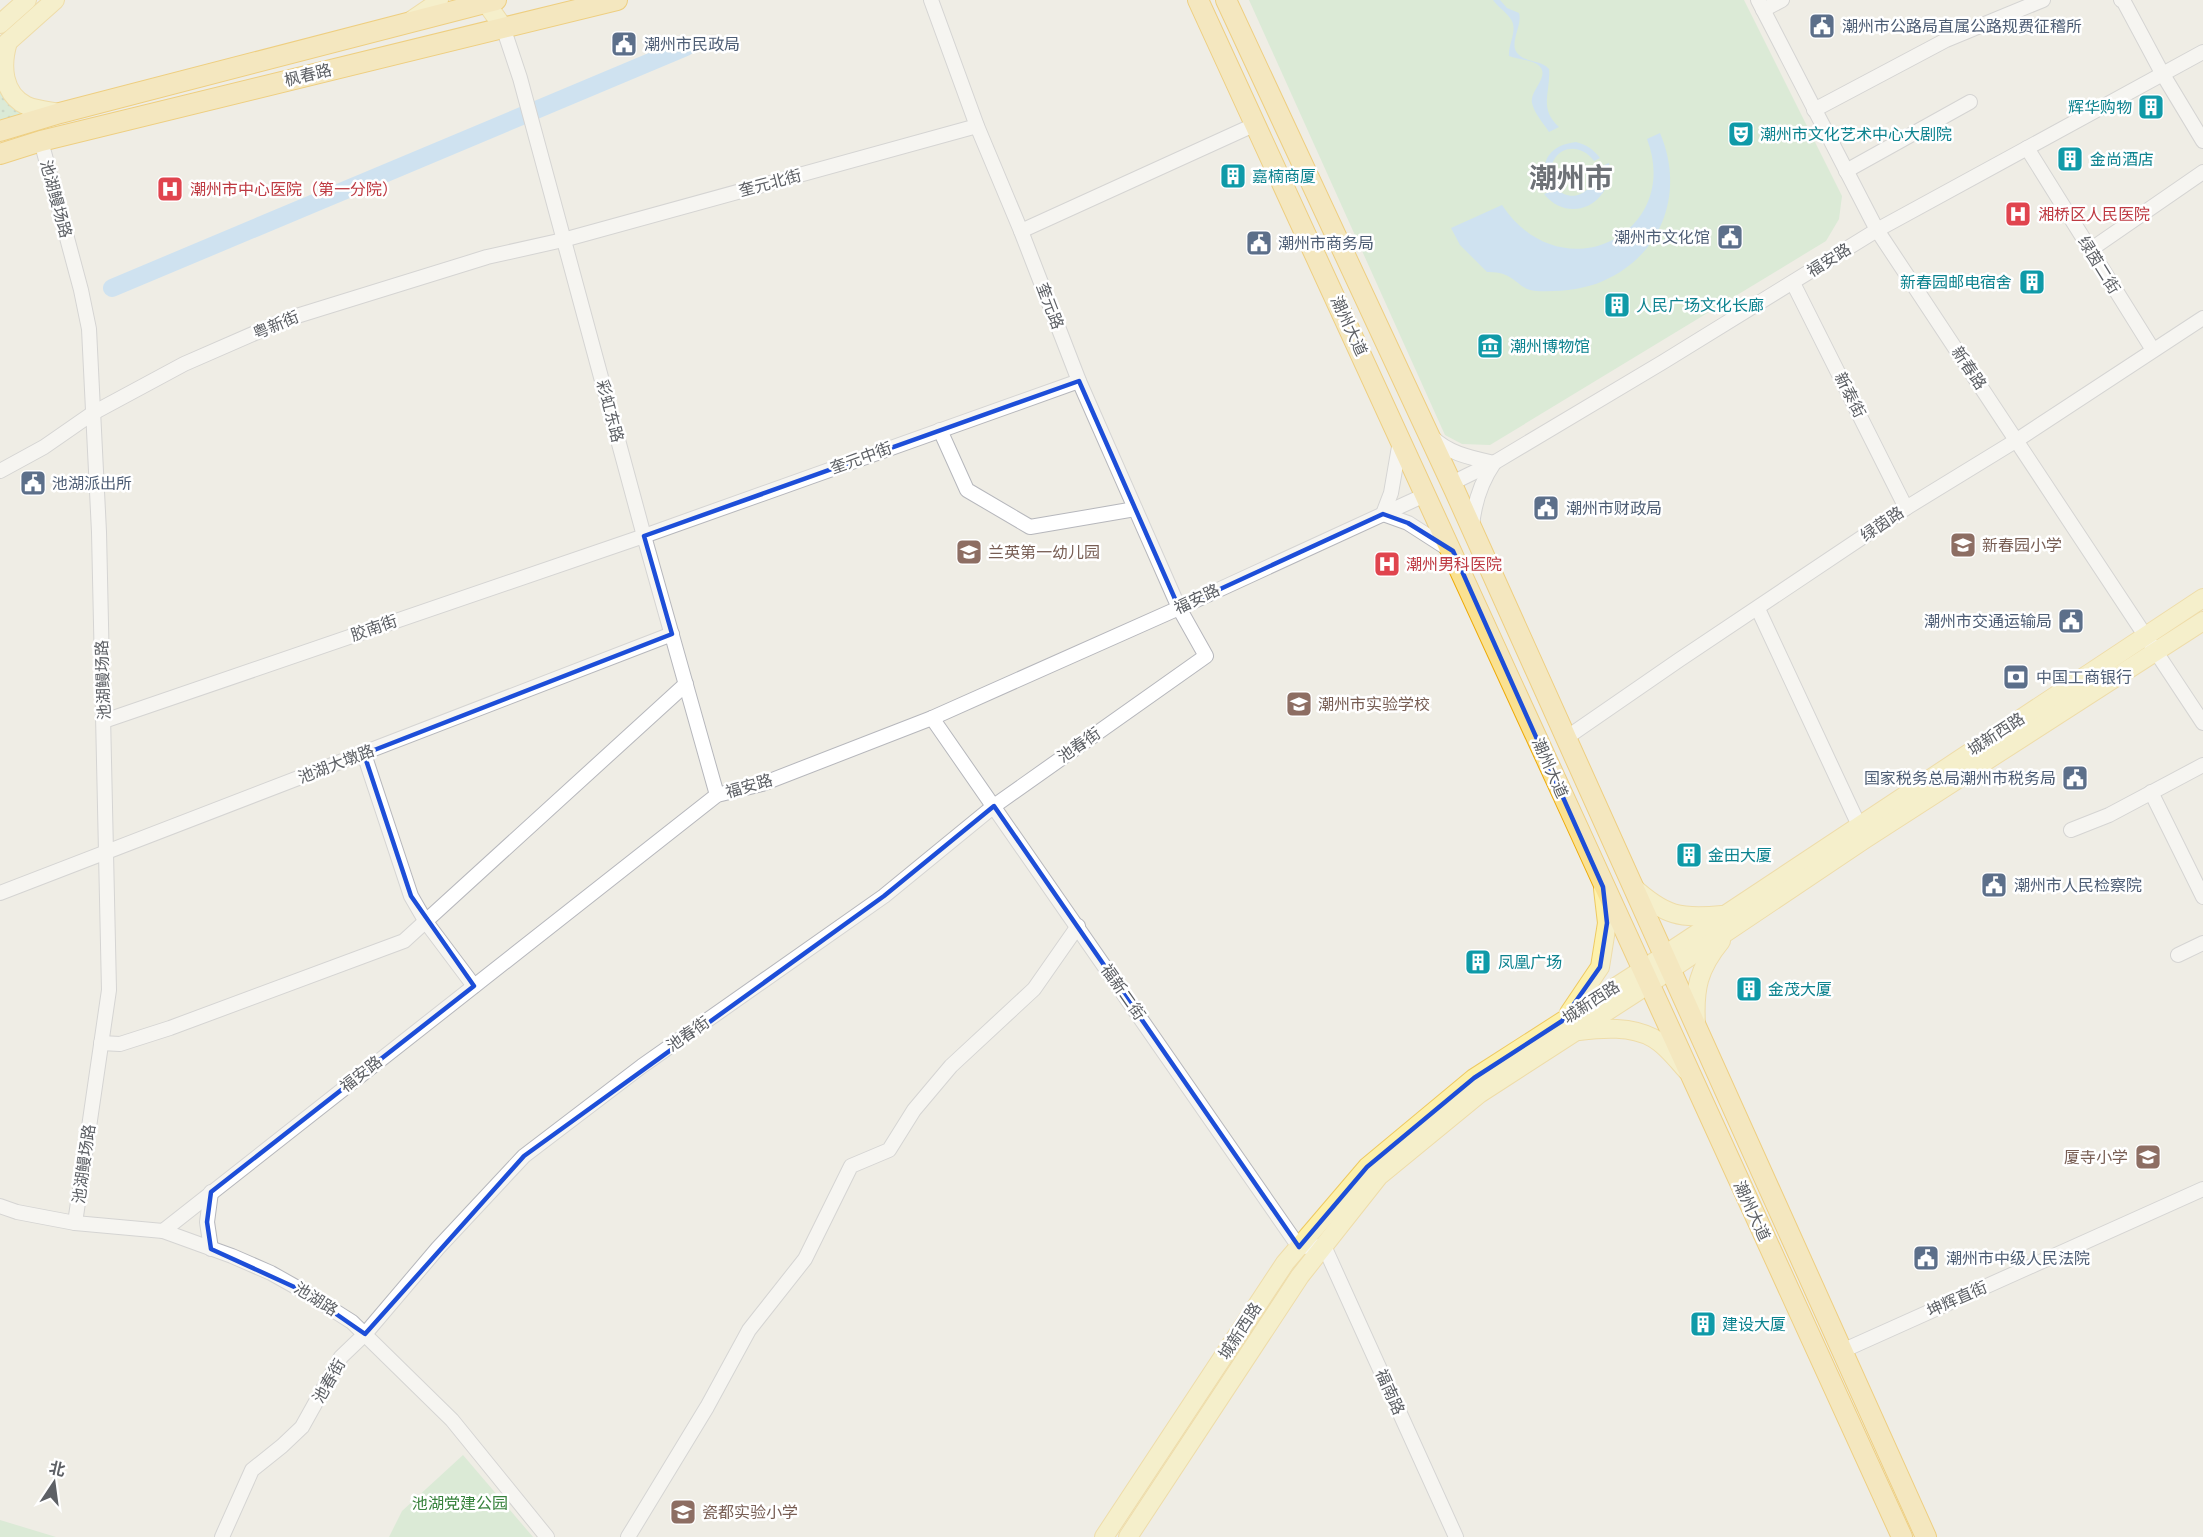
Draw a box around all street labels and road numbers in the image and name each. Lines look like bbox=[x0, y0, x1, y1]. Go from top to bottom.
street label: 枫春路 bbox=[282, 60, 334, 90]
street label: 池湖鳗场路 bbox=[36, 158, 76, 240]
street label: 奎元北街 bbox=[737, 166, 803, 200]
street label: 绿茵二街 bbox=[2074, 233, 2124, 297]
street label: 福安路 bbox=[1804, 239, 1854, 281]
street label: 奎元路 bbox=[1033, 280, 1067, 332]
street label: 潮州大道 bbox=[1327, 293, 1371, 359]
street label: 粤新街 bbox=[250, 307, 302, 343]
street label: 新春路 bbox=[1948, 343, 1990, 393]
street label: 新泰街 bbox=[1831, 369, 1869, 421]
street label: 彩虹东路 bbox=[593, 378, 627, 444]
street label: 奎元中街 bbox=[828, 438, 894, 478]
street label: 绿茵路 bbox=[1857, 503, 1907, 545]
street label: 福安路 bbox=[1171, 580, 1223, 618]
street label: 胶南街 bbox=[348, 611, 400, 645]
street label: 池湖鳗场路 bbox=[92, 640, 114, 720]
street label: 城新西路 bbox=[1964, 709, 2028, 759]
street label: 池春街 bbox=[1054, 723, 1104, 767]
street label: 潮州大道 bbox=[1528, 735, 1572, 801]
street label: 池湖大墩路 bbox=[295, 741, 377, 787]
street label: 福安路 bbox=[723, 770, 775, 802]
street label: 福新二街 bbox=[1097, 960, 1149, 1024]
street label: 城新西路 bbox=[1559, 977, 1623, 1027]
street label: 池春街 bbox=[663, 1012, 713, 1056]
street label: 福安路 bbox=[336, 1052, 386, 1096]
street label: 池湖鳗场路 bbox=[69, 1123, 99, 1205]
street label: 潮州大道 bbox=[1730, 1178, 1774, 1244]
street label: 坤辉直街 bbox=[1924, 1277, 1990, 1321]
street label: 池湖路 bbox=[291, 1278, 341, 1320]
street label: 城新西路 bbox=[1215, 1299, 1265, 1363]
street label: 池春街 bbox=[309, 1355, 349, 1407]
street label: 福南路 bbox=[1372, 1366, 1408, 1418]

